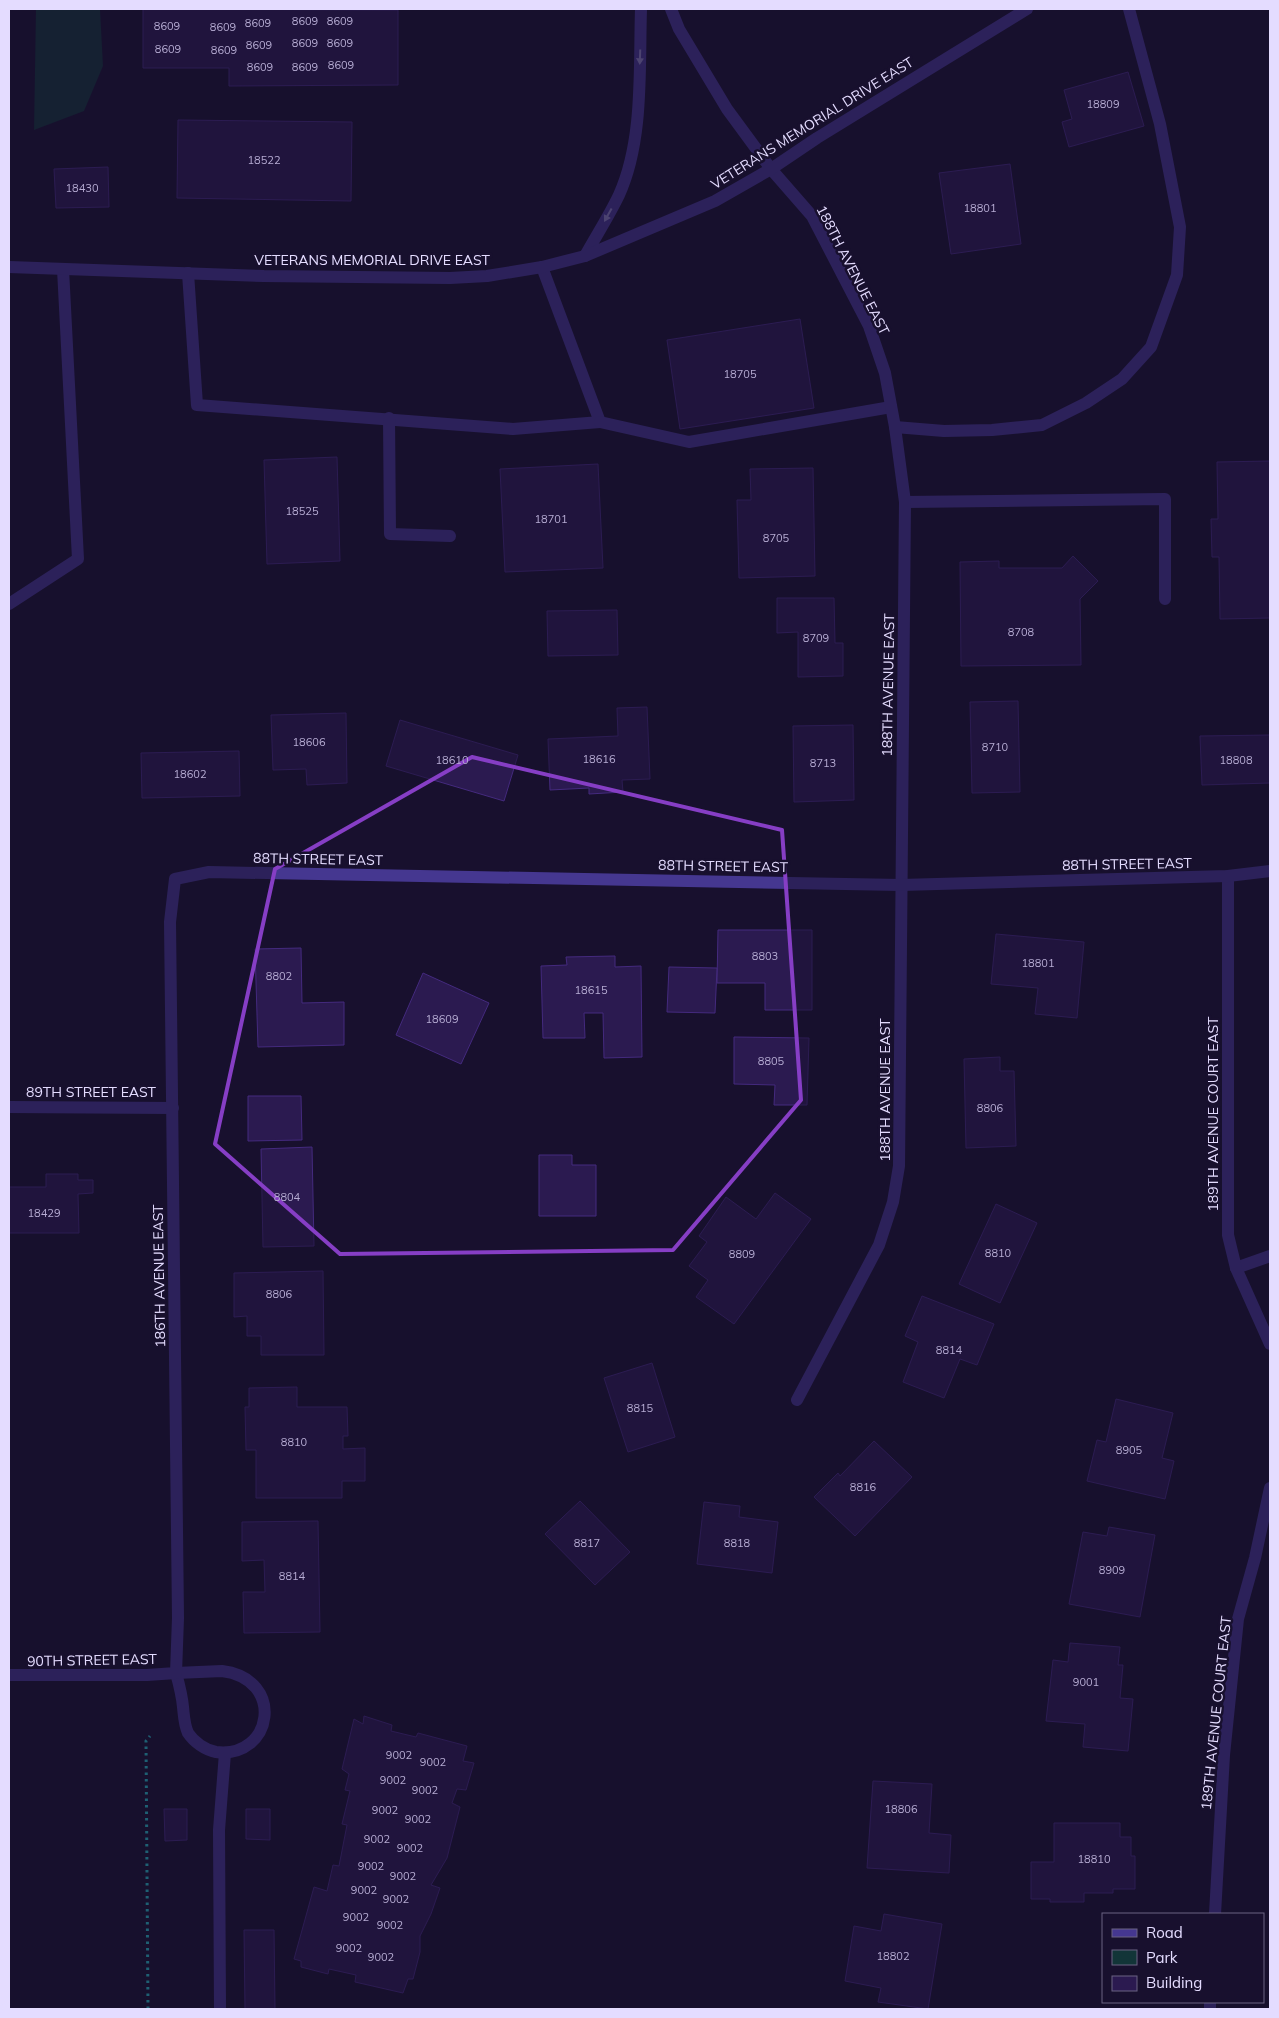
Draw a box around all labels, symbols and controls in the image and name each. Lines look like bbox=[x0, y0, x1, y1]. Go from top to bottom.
house number: 8609 bbox=[292, 14, 318, 28]
house number: 8609 bbox=[327, 14, 353, 28]
house number: 8609 bbox=[245, 16, 271, 30]
house number: 8609 bbox=[154, 19, 180, 33]
house number: 8609 bbox=[210, 20, 236, 34]
house number: 8609 bbox=[292, 36, 318, 50]
house number: 8609 bbox=[327, 36, 353, 50]
house number: 8609 bbox=[246, 38, 272, 52]
house number: 8609 bbox=[155, 42, 181, 56]
house number: 8609 bbox=[211, 43, 237, 57]
one-way arrow bbox=[635, 50, 643, 66]
street label: VETERANS MEMORIAL DRIVE EAST bbox=[707, 53, 917, 193]
house number: 8609 bbox=[328, 58, 354, 72]
house number: 8609 bbox=[247, 60, 273, 74]
house number: 8609 bbox=[292, 60, 318, 74]
house number: 18809 bbox=[1087, 97, 1120, 111]
house number: 18522 bbox=[248, 153, 281, 167]
house number: 18430 bbox=[66, 181, 99, 195]
house number: 18801 bbox=[964, 201, 997, 215]
street label: 188TH AVENUE EAST bbox=[812, 202, 894, 338]
one-way arrow bbox=[604, 207, 612, 222]
street label: VETERANS MEMORIAL DRIVE EAST bbox=[254, 251, 490, 269]
house number: 18705 bbox=[724, 367, 757, 381]
house number: 18525 bbox=[286, 504, 319, 518]
house number: 18701 bbox=[535, 512, 568, 526]
house number: 8705 bbox=[763, 531, 790, 545]
street label: 188TH AVENUE EAST bbox=[878, 613, 898, 757]
house number: 8708 bbox=[1008, 625, 1035, 639]
house number: 8709 bbox=[803, 631, 829, 645]
house number: 18606 bbox=[293, 735, 326, 749]
house number: 8710 bbox=[982, 740, 1009, 754]
house number: 18616 bbox=[583, 752, 616, 766]
house number: 18610 bbox=[436, 753, 469, 767]
house number: 18808 bbox=[1220, 753, 1253, 767]
house number: 8713 bbox=[810, 756, 836, 770]
house number: 18602 bbox=[174, 767, 207, 781]
street label: 88TH STREET EAST bbox=[253, 849, 384, 869]
street label: 88TH STREET EAST bbox=[1062, 854, 1193, 874]
street label: 88TH STREET EAST bbox=[658, 856, 789, 876]
house number: 8803 bbox=[752, 949, 778, 963]
house number: 18801 bbox=[1022, 956, 1055, 970]
house number: 8802 bbox=[266, 969, 293, 983]
house number: 18615 bbox=[575, 983, 608, 997]
house number: 18609 bbox=[426, 1012, 459, 1026]
street label: 189TH AVENUE COURT EAST bbox=[1204, 1016, 1222, 1212]
street label: 188TH AVENUE EAST bbox=[876, 1018, 894, 1162]
house number: 8805 bbox=[758, 1054, 785, 1068]
street label: 89TH STREET EAST bbox=[26, 1083, 156, 1101]
house number: 8806 bbox=[977, 1101, 1004, 1115]
house number: 8804 bbox=[274, 1190, 301, 1204]
street label: 186TH AVENUE EAST bbox=[149, 1204, 169, 1348]
house number: 18429 bbox=[28, 1206, 61, 1220]
house number: 8810 bbox=[985, 1246, 1012, 1260]
house number: 8809 bbox=[729, 1247, 755, 1261]
house number: 8806 bbox=[266, 1287, 293, 1301]
house number: 8814 bbox=[936, 1343, 963, 1357]
house number: 8815 bbox=[627, 1401, 654, 1415]
house number: 8810 bbox=[281, 1435, 308, 1449]
house number: 8905 bbox=[1116, 1443, 1143, 1457]
house number: 8816 bbox=[850, 1480, 877, 1494]
house number: 8817 bbox=[574, 1536, 600, 1550]
house number: 8818 bbox=[724, 1536, 751, 1550]
house number: 8909 bbox=[1099, 1563, 1125, 1577]
house number: 8814 bbox=[279, 1569, 306, 1583]
street label: 189TH AVENUE COURT EAST bbox=[1197, 1614, 1235, 1811]
street label: 90TH STREET EAST bbox=[27, 1650, 158, 1670]
house number: 9001 bbox=[1073, 1675, 1099, 1689]
house number: 9002 bbox=[386, 1748, 413, 1762]
house number: 9002 bbox=[420, 1755, 447, 1769]
house number: 9002 bbox=[380, 1773, 407, 1787]
house number: 9002 bbox=[412, 1783, 439, 1797]
house number: 18806 bbox=[885, 1802, 918, 1816]
house number: 9002 bbox=[372, 1803, 399, 1817]
house number: 9002 bbox=[405, 1812, 432, 1826]
house number: 9002 bbox=[364, 1832, 391, 1846]
house number: 9002 bbox=[397, 1841, 424, 1855]
house number: 18810 bbox=[1078, 1852, 1111, 1866]
house number: 9002 bbox=[358, 1859, 385, 1873]
house number: 9002 bbox=[390, 1869, 417, 1883]
house number: 9002 bbox=[351, 1883, 378, 1897]
house number: 9002 bbox=[383, 1892, 410, 1906]
house number: 9002 bbox=[343, 1910, 370, 1924]
legend bbox=[1102, 1913, 1264, 2003]
house number: 9002 bbox=[377, 1918, 404, 1932]
text: Road bbox=[1146, 1923, 1183, 1942]
house number: 9002 bbox=[336, 1941, 363, 1955]
text: Park bbox=[1146, 1948, 1178, 1967]
house number: 18802 bbox=[877, 1949, 910, 1963]
house number: 9002 bbox=[368, 1950, 395, 1964]
text: Building bbox=[1146, 1973, 1202, 1992]

